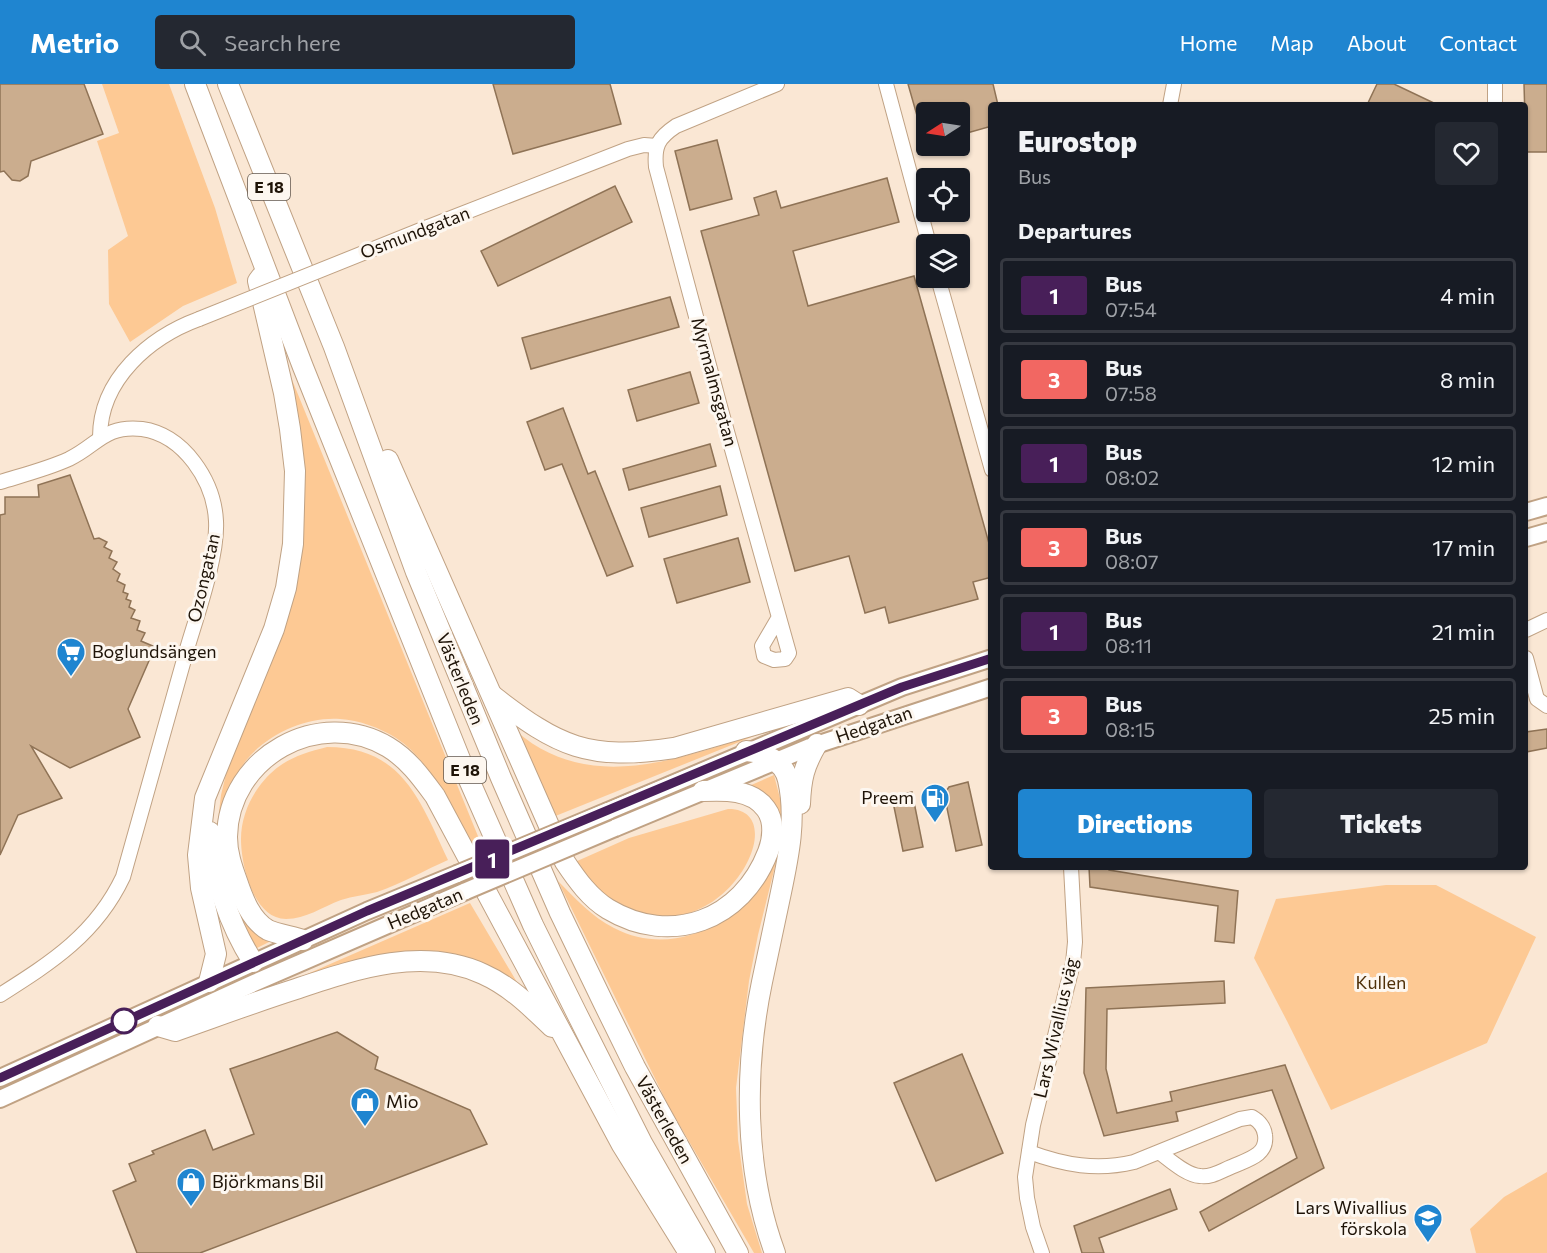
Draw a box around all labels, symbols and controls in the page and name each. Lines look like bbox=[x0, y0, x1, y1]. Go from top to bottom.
search box bbox=[155, 15, 575, 69]
text: Metrio bbox=[30, 25, 119, 59]
icon: search bbox=[176, 26, 209, 59]
text: Search here bbox=[224, 29, 341, 56]
text: Home bbox=[1180, 30, 1237, 55]
text: Map bbox=[1270, 30, 1314, 55]
text: About bbox=[1347, 30, 1406, 55]
text: Contact bbox=[1439, 30, 1517, 55]
north arrow bbox=[916, 102, 970, 156]
map controls bbox=[916, 102, 970, 288]
button: heart bbox=[1435, 122, 1498, 185]
text: Eurostop bbox=[1018, 124, 1137, 158]
text: Bus bbox=[1018, 164, 1051, 188]
button: locate bbox=[916, 168, 970, 222]
road number: E 18 bbox=[248, 174, 290, 200]
street label: Osmundgatan bbox=[357, 201, 473, 263]
text: Departures bbox=[1018, 217, 1132, 244]
button: layers bbox=[916, 234, 970, 288]
text: Bus bbox=[1105, 270, 1142, 297]
text: 4 min bbox=[1440, 282, 1495, 309]
text: 1 bbox=[1049, 283, 1059, 308]
text: 07:54 bbox=[1105, 297, 1157, 321]
street label: Myrmalmsgatan bbox=[687, 315, 743, 449]
text: Bus bbox=[1105, 354, 1142, 381]
text: 8 min bbox=[1440, 366, 1495, 393]
text: 3 bbox=[1048, 367, 1060, 392]
text: 07:58 bbox=[1105, 381, 1157, 405]
text: Bus bbox=[1105, 438, 1142, 465]
text: 12 min bbox=[1432, 450, 1495, 477]
text: 1 bbox=[1049, 451, 1059, 476]
text: 08:02 bbox=[1105, 465, 1159, 489]
text: Bus bbox=[1105, 522, 1142, 549]
street label: Ozongatan bbox=[182, 531, 224, 625]
text: 17 min bbox=[1432, 534, 1495, 561]
text: 3 bbox=[1048, 535, 1060, 560]
text: 08:07 bbox=[1105, 549, 1158, 573]
text: Bus bbox=[1105, 606, 1142, 633]
text: 21 min bbox=[1432, 618, 1495, 645]
text: 1 bbox=[1049, 619, 1059, 644]
street label: Västerleden bbox=[433, 629, 489, 728]
text: 08:11 bbox=[1105, 633, 1152, 657]
supermarket icon: Boglundsängen bbox=[55, 636, 87, 678]
place label: Boglundsängen bbox=[92, 640, 217, 662]
text: Bus bbox=[1105, 690, 1142, 717]
street label: Hedgatan bbox=[832, 701, 915, 747]
text: 25 min bbox=[1428, 702, 1495, 729]
text: 3 bbox=[1048, 703, 1060, 728]
text: 08:15 bbox=[1105, 717, 1155, 741]
road number: E 18 bbox=[444, 757, 486, 783]
fuel station icon: Preem bbox=[919, 782, 951, 824]
place label: Preem bbox=[861, 786, 914, 808]
button: Directions bbox=[1018, 789, 1252, 858]
button: Tickets bbox=[1264, 789, 1498, 858]
line badge: 1 bbox=[472, 840, 512, 878]
text: 1 bbox=[487, 847, 497, 872]
street label: Hedgatan bbox=[384, 882, 466, 934]
street label: Lars Wivallius väg bbox=[1028, 955, 1082, 1100]
park label: Kullen bbox=[1356, 971, 1406, 993]
unlabelled marker bbox=[111, 1008, 137, 1034]
street label: Västerleden bbox=[632, 1072, 698, 1167]
shop icon: Mio bbox=[349, 1086, 381, 1128]
place label: Mio bbox=[386, 1090, 419, 1112]
shop icon: Björkmans Bil bbox=[175, 1166, 207, 1208]
place label: Björkmans Bil bbox=[212, 1170, 324, 1192]
place label: Lars Wivallius förskola bbox=[1295, 1196, 1407, 1239]
school or university icon: Lars Wivallius förskola bbox=[1412, 1202, 1444, 1244]

